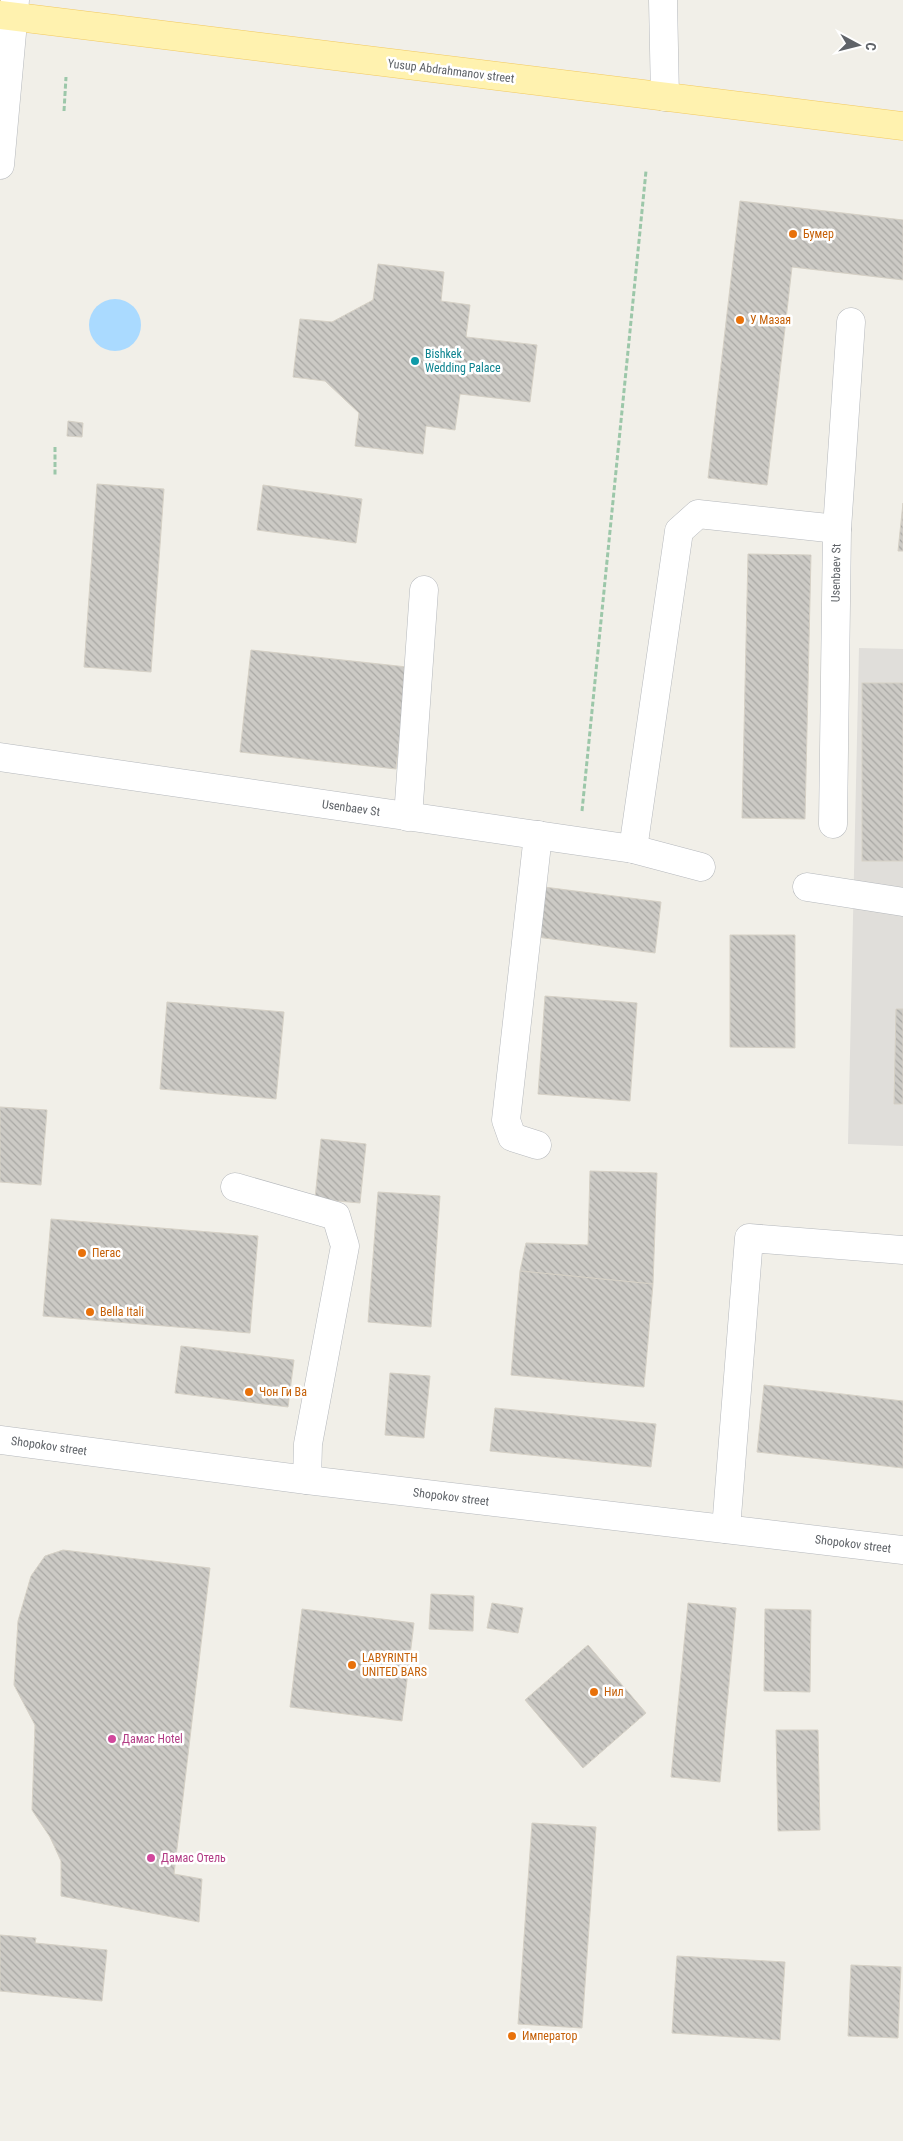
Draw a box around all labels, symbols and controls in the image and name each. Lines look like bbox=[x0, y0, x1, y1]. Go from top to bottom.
north arrow bbox=[833, 20, 883, 70]
text: С bbox=[862, 42, 879, 52]
street label: Yusup Abdrahmanov street bbox=[387, 56, 516, 86]
place label: Бумер bbox=[803, 227, 834, 241]
marker: Бумер bbox=[787, 228, 799, 240]
place label: У Мазая bbox=[750, 313, 791, 327]
marker: У Мазая bbox=[734, 314, 746, 326]
place label: Bishkek Wedding Palace bbox=[425, 347, 501, 375]
marker: Bishkek Wedding Palace bbox=[409, 355, 421, 367]
street label: Usenbaev St bbox=[828, 543, 844, 602]
street label: Usenbaev St bbox=[321, 797, 381, 819]
place label: Пегас bbox=[92, 1246, 121, 1260]
marker: Пегас bbox=[76, 1247, 88, 1259]
place label: Bella Itali bbox=[100, 1305, 144, 1319]
marker: Bella Itali bbox=[84, 1306, 96, 1318]
place label: Чон Ги Ва bbox=[259, 1385, 307, 1399]
marker: Чон Ги Ва bbox=[243, 1386, 255, 1398]
street label: Shopokov street bbox=[10, 1434, 88, 1458]
street label: Shopokov street bbox=[412, 1485, 490, 1509]
street label: Shopokov street bbox=[814, 1532, 892, 1556]
place label: LABYRINTH UNITED BARS bbox=[362, 1651, 427, 1679]
marker: LABYRINTH UNITED BARS bbox=[346, 1659, 358, 1671]
place label: Нил bbox=[604, 1685, 624, 1699]
marker: Нил bbox=[588, 1686, 600, 1698]
place label: Дамас Hotel bbox=[122, 1732, 183, 1746]
marker: Дамас Hotel bbox=[106, 1733, 118, 1745]
place label: Дамас Отель bbox=[161, 1851, 226, 1865]
marker: Дамас Отель bbox=[145, 1852, 157, 1864]
place label: Император bbox=[522, 2029, 577, 2043]
marker: Император bbox=[506, 2030, 518, 2042]

